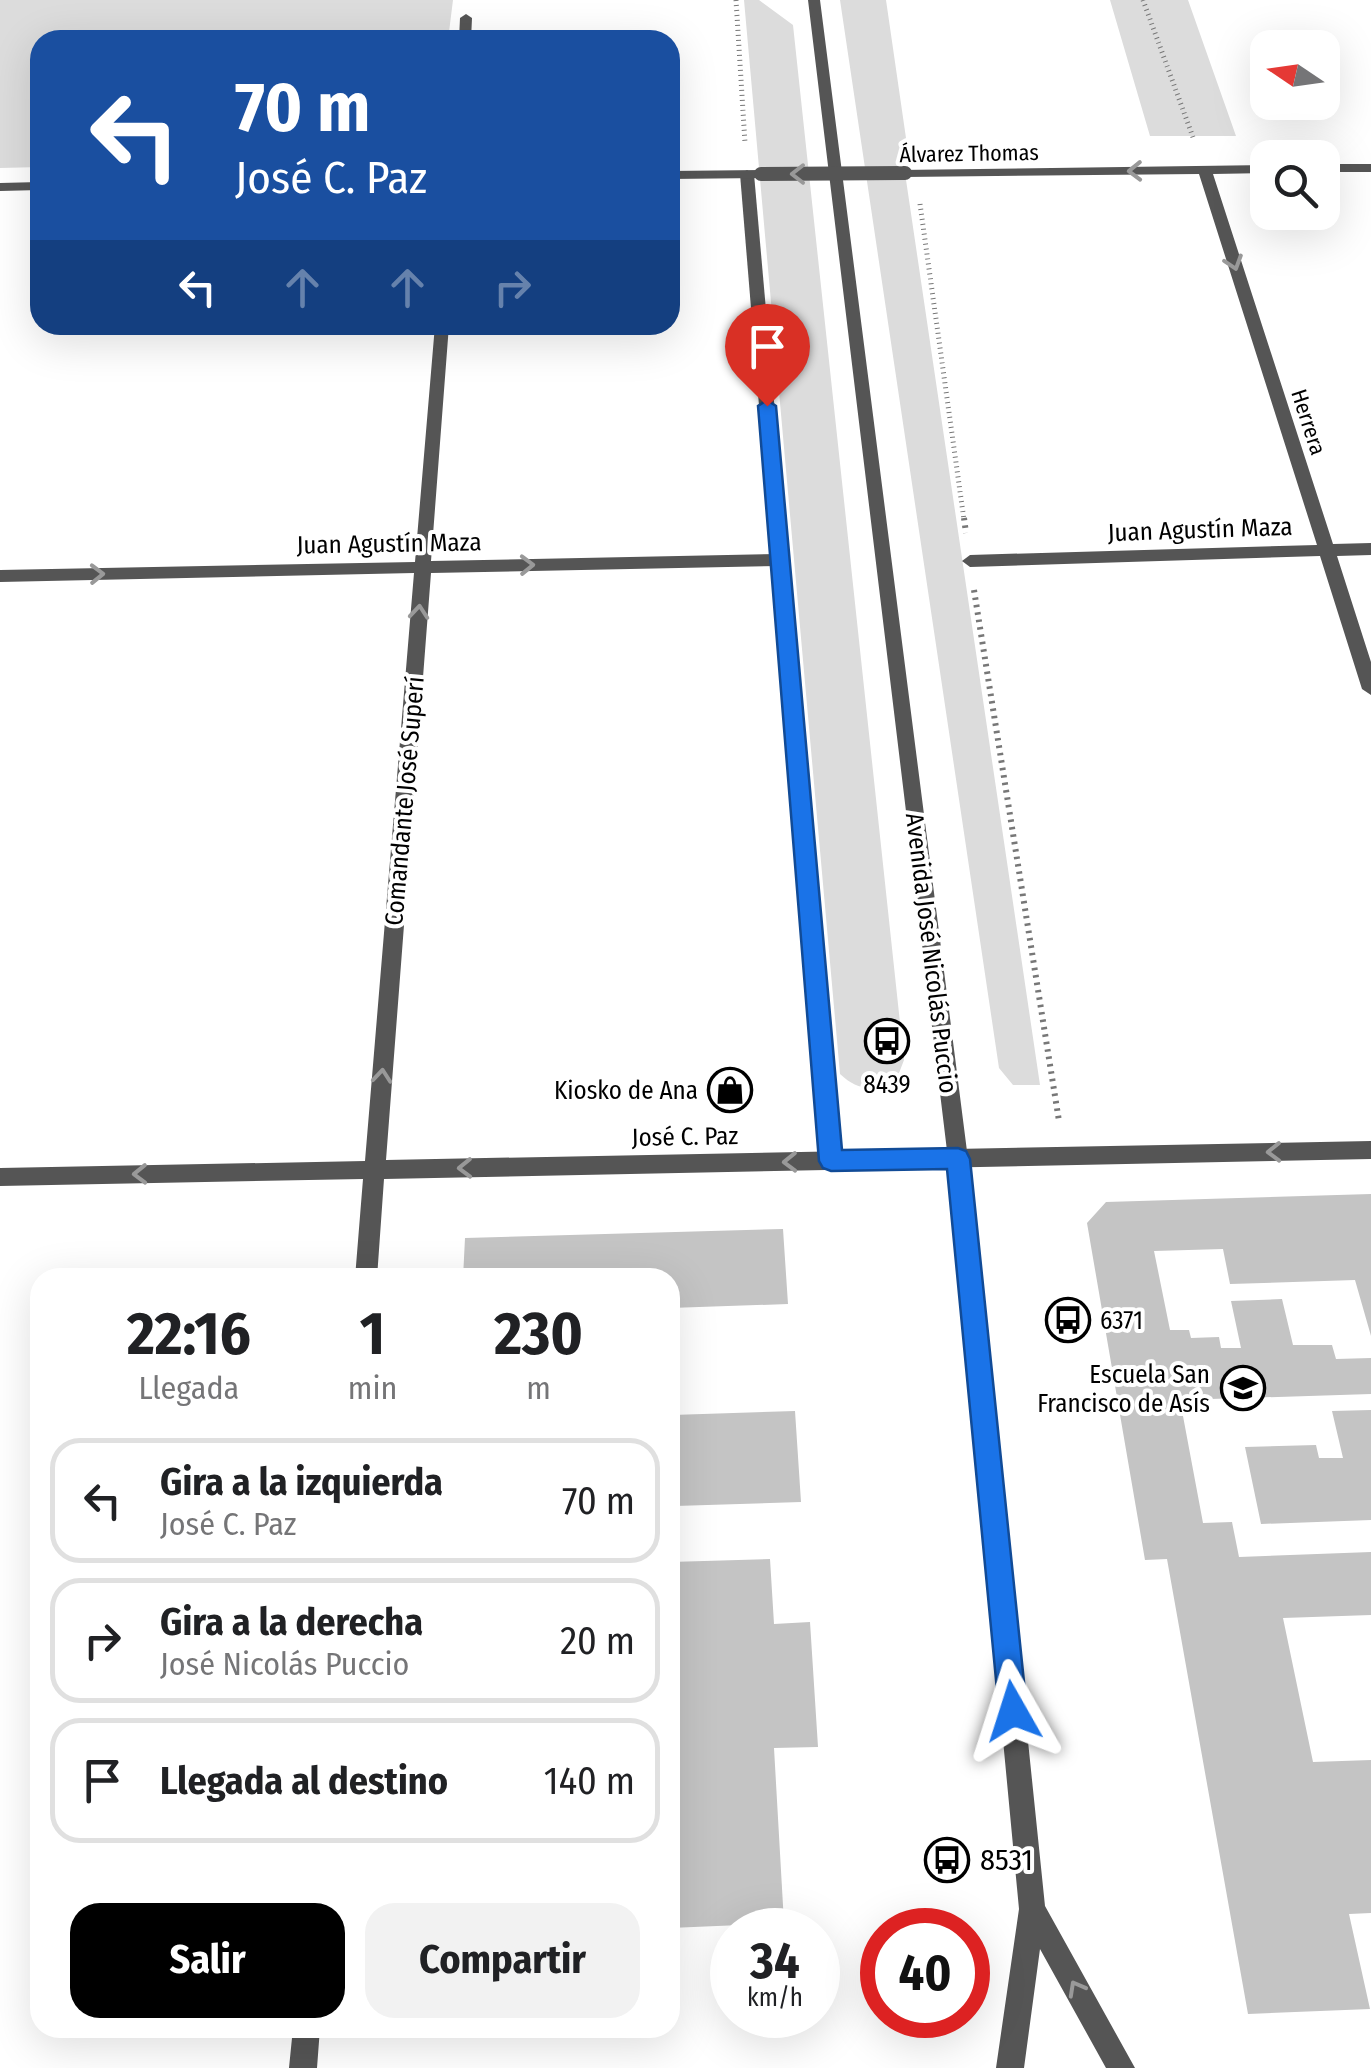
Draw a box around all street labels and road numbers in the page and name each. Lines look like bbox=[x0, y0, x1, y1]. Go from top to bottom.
street label: Álvarez Thomas bbox=[899, 139, 1039, 168]
street label: Herrera bbox=[1285, 386, 1332, 458]
street label: Juan Agustín Maza bbox=[1107, 512, 1293, 548]
street label: Juan Agustín Maza bbox=[296, 527, 482, 561]
street label: Comandante José Superí bbox=[379, 675, 431, 927]
street label: Avenida José Nicolás Puccio bbox=[899, 811, 963, 1095]
street label: José C. Paz bbox=[631, 1121, 739, 1153]

